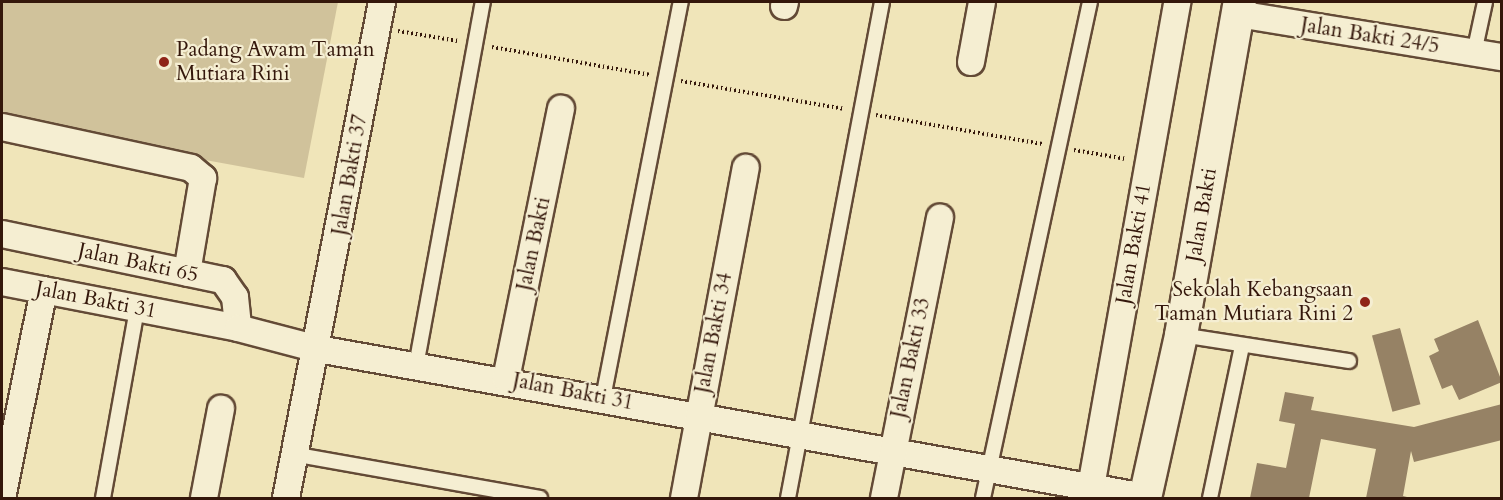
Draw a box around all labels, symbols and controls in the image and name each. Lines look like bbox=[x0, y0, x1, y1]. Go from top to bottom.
street label: Jalan Bakti 24/5 bbox=[1299, 13, 1441, 59]
place label: Padang Awam Taman Mutiara Rini bbox=[176, 37, 375, 87]
marker: Padang Awam Taman Mutiara Rini bbox=[157, 55, 171, 69]
street label: Jalan Bakti 37 bbox=[327, 113, 373, 237]
street label: Jalan Bakti bbox=[1181, 166, 1223, 264]
street label: Jalan Bakti 41 bbox=[1111, 182, 1157, 306]
street label: Jalan Bakti bbox=[512, 195, 556, 293]
street label: Jalan Bakti 65 bbox=[75, 238, 201, 288]
street label: Jalan Bakti 34 bbox=[690, 270, 738, 396]
street label: Jalan Bakti 31 bbox=[33, 276, 159, 324]
place label: Sekolah Kebangsaan Taman Mutiara Rini 2 bbox=[1154, 277, 1353, 327]
street label: Jalan Bakti 33 bbox=[886, 295, 936, 421]
marker: Sekolah Kebangsaan Taman Mutiara Rini 2 bbox=[1358, 295, 1372, 309]
street label: Jalan Bakti 31 bbox=[510, 368, 636, 416]

